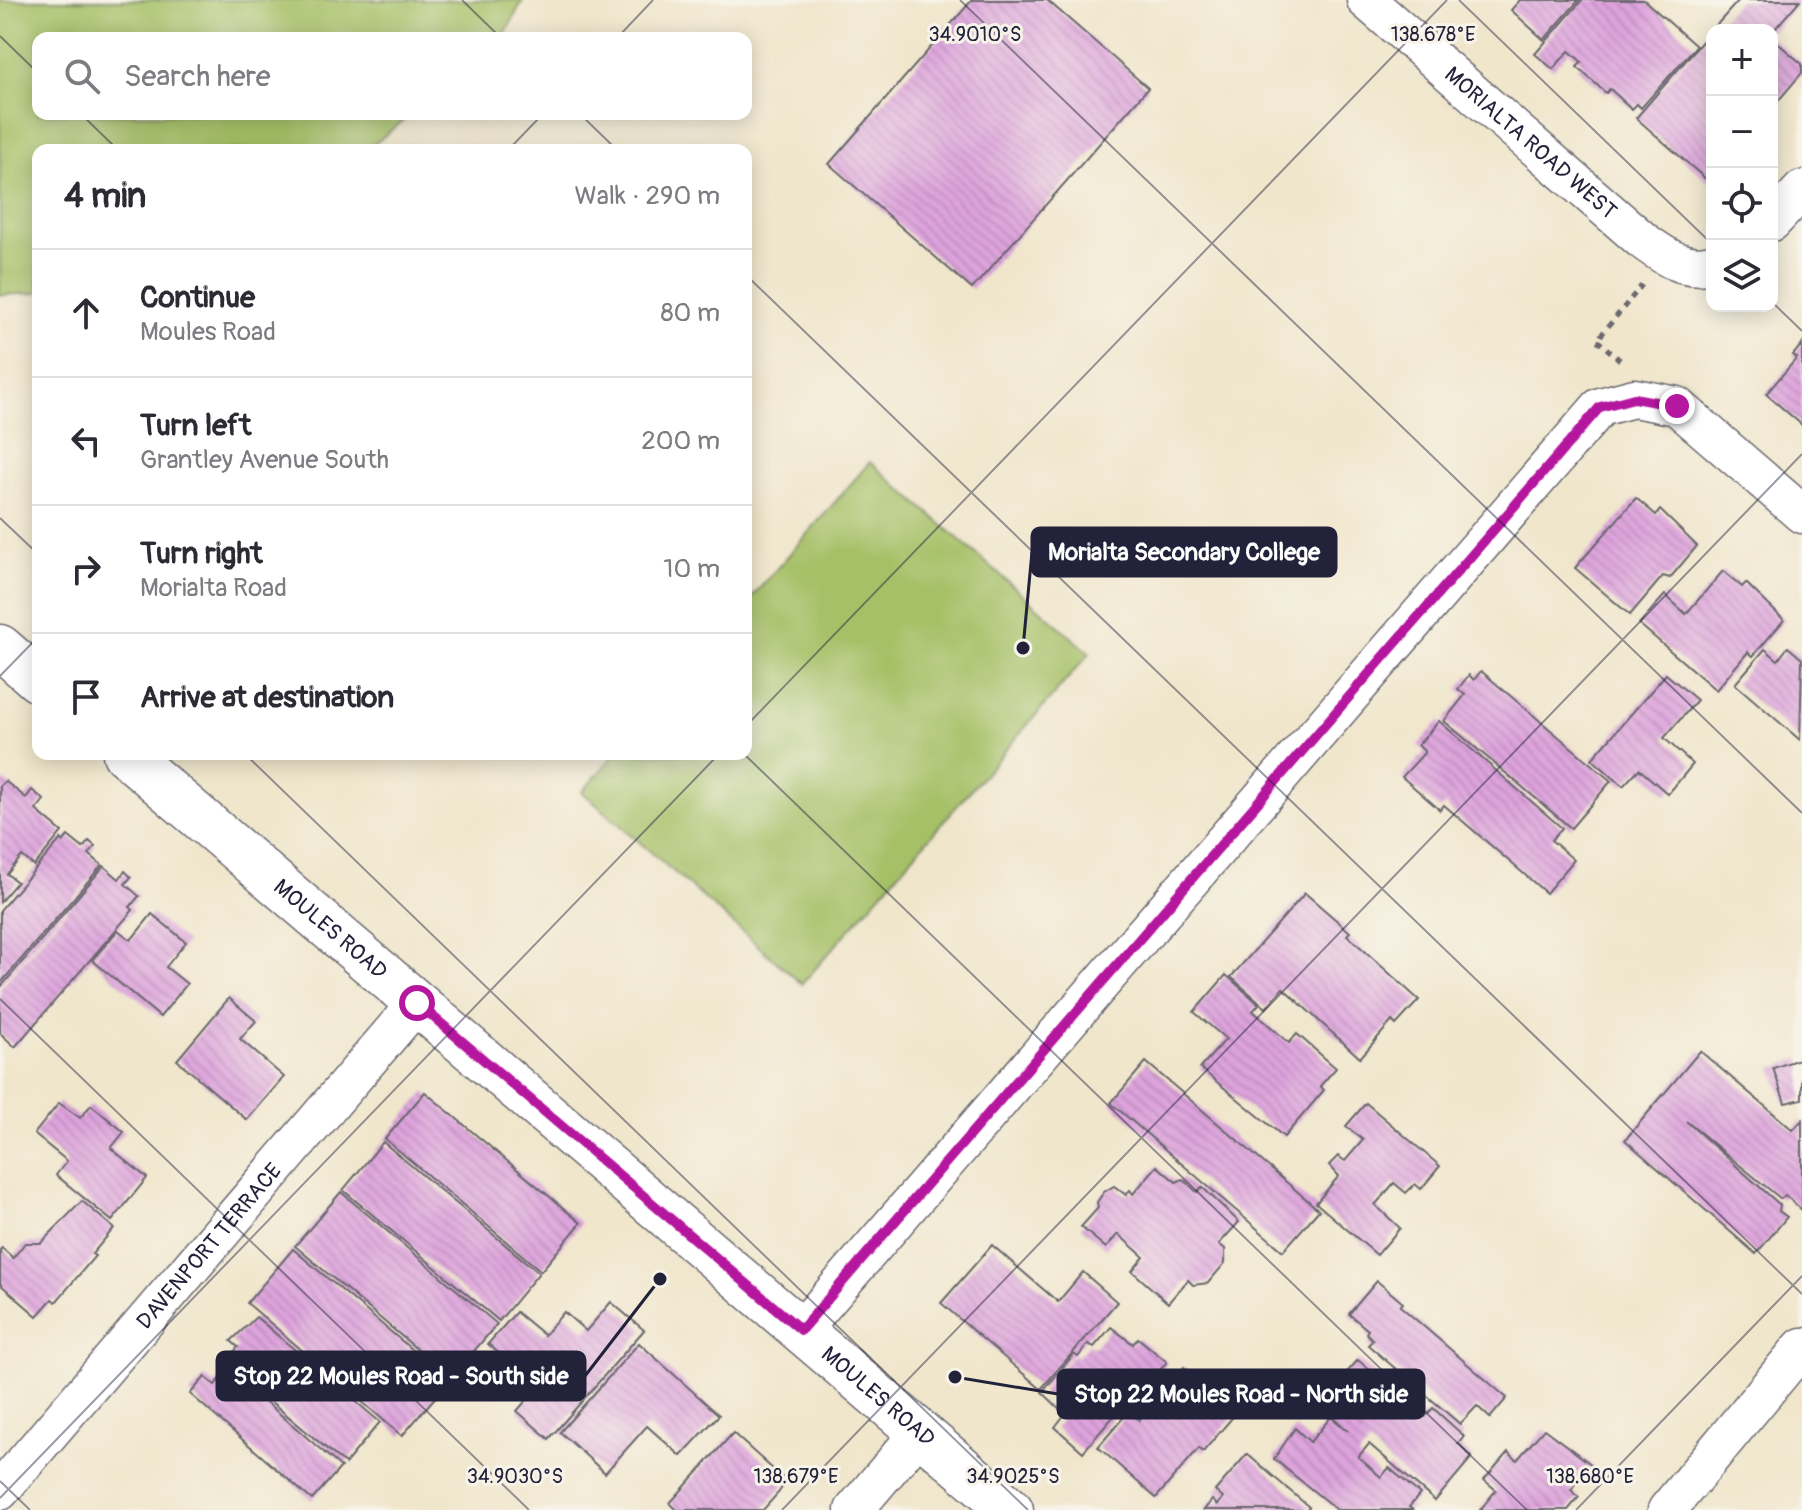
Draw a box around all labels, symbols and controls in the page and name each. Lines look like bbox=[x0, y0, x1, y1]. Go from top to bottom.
text: 34.9010°S bbox=[929, 22, 1022, 47]
text: 138.678°E bbox=[1391, 22, 1475, 47]
map controls bbox=[1706, 24, 1778, 312]
button: + bbox=[1706, 24, 1778, 96]
search box bbox=[32, 32, 752, 120]
icon: search bbox=[60, 54, 104, 98]
text: Search here bbox=[124, 58, 271, 95]
street label: MORIALTA ROAD WEST bbox=[1439, 61, 1622, 226]
button: − bbox=[1706, 96, 1778, 168]
button: locate bbox=[1706, 168, 1778, 240]
text: 4 min bbox=[64, 175, 146, 218]
text: Walk · 290 m bbox=[575, 180, 720, 212]
button: layers bbox=[1706, 240, 1778, 312]
text: Continue bbox=[140, 279, 255, 316]
icon: ahead bbox=[64, 291, 108, 335]
text: 80 m bbox=[660, 297, 720, 329]
text: Moules Road bbox=[140, 316, 276, 348]
route end bbox=[1659, 388, 1695, 424]
text: Turn left bbox=[140, 407, 251, 444]
icon: left bbox=[64, 419, 108, 463]
text: 200 m bbox=[641, 425, 720, 457]
text: Grantley Avenue South bbox=[140, 444, 389, 476]
callout: Morialta Secondary College bbox=[1032, 528, 1336, 576]
text: Turn right bbox=[140, 535, 263, 572]
text: Morialta Secondary College bbox=[1048, 538, 1321, 567]
icon: right bbox=[64, 547, 108, 591]
text: 10 m bbox=[663, 553, 720, 585]
text: Morialta Road bbox=[140, 572, 287, 604]
icon: arrive bbox=[64, 675, 108, 719]
text: Arrive at destination bbox=[140, 679, 394, 716]
street label: MOULES ROAD bbox=[268, 873, 393, 986]
route start bbox=[399, 985, 435, 1021]
street label: DAVENPORT TERRACE bbox=[130, 1157, 288, 1335]
street label: MOULES ROAD bbox=[815, 1340, 941, 1453]
callout: Stop 22 Moules Road - South side bbox=[217, 1352, 585, 1400]
text: Stop 22 Moules Road - South side bbox=[233, 1362, 570, 1391]
callout: Stop 22 Moules Road - North side bbox=[1058, 1370, 1424, 1418]
text: Stop 22 Moules Road - North side bbox=[1074, 1380, 1409, 1409]
text: 34.9030°S bbox=[467, 1464, 563, 1489]
text: 138.679°E bbox=[754, 1464, 838, 1489]
text: 34.9025°S bbox=[966, 1464, 1060, 1489]
text: 138.680°E bbox=[1546, 1464, 1634, 1489]

